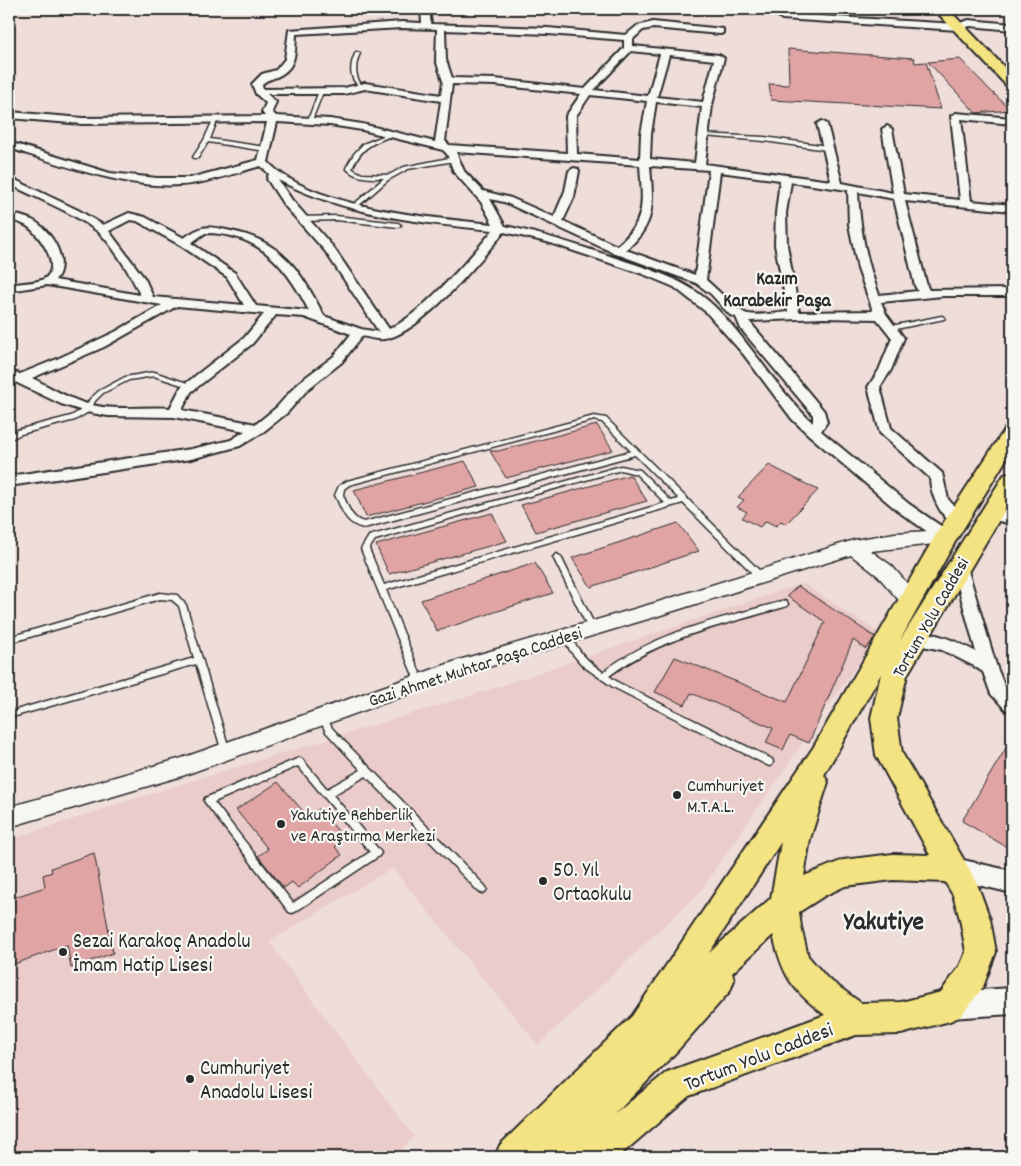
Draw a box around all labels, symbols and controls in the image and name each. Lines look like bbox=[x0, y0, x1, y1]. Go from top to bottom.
district label: Kazım Karabekir Paşa bbox=[723, 267, 832, 316]
street label: Tortum Yolu Caddesi bbox=[888, 554, 977, 683]
street label: Gazi Ahmet Muhtar Paşa Caddesi bbox=[366, 622, 586, 715]
place label: Cumhuriyet M.T.A.L. bbox=[687, 775, 764, 821]
marker: Cumhuriyet M.T.A.L. bbox=[671, 789, 683, 801]
place label: Yakutiye Rehberlik ve Araştırma Merkezi bbox=[291, 804, 435, 850]
marker: Yakutiye Rehberlik ve Araştırma Merkezi bbox=[275, 818, 287, 830]
place label: 50. Yıl Ortaokulu bbox=[553, 857, 632, 911]
marker: 50. Yıl Ortaokulu bbox=[537, 875, 549, 887]
district label: Yakutiye bbox=[843, 905, 924, 942]
place label: Sezai Karakoç Anadolu İmam Hatip Lisesi bbox=[73, 928, 251, 982]
marker: Sezai Karakoç Anadolu İmam Hatip Lisesi bbox=[57, 946, 69, 958]
street label: Tortum Yolu Caddesi bbox=[680, 1017, 838, 1101]
place label: Cumhuriyet Anadolu Lisesi bbox=[200, 1055, 312, 1109]
marker: Cumhuriyet Anadolu Lisesi bbox=[184, 1073, 196, 1085]

